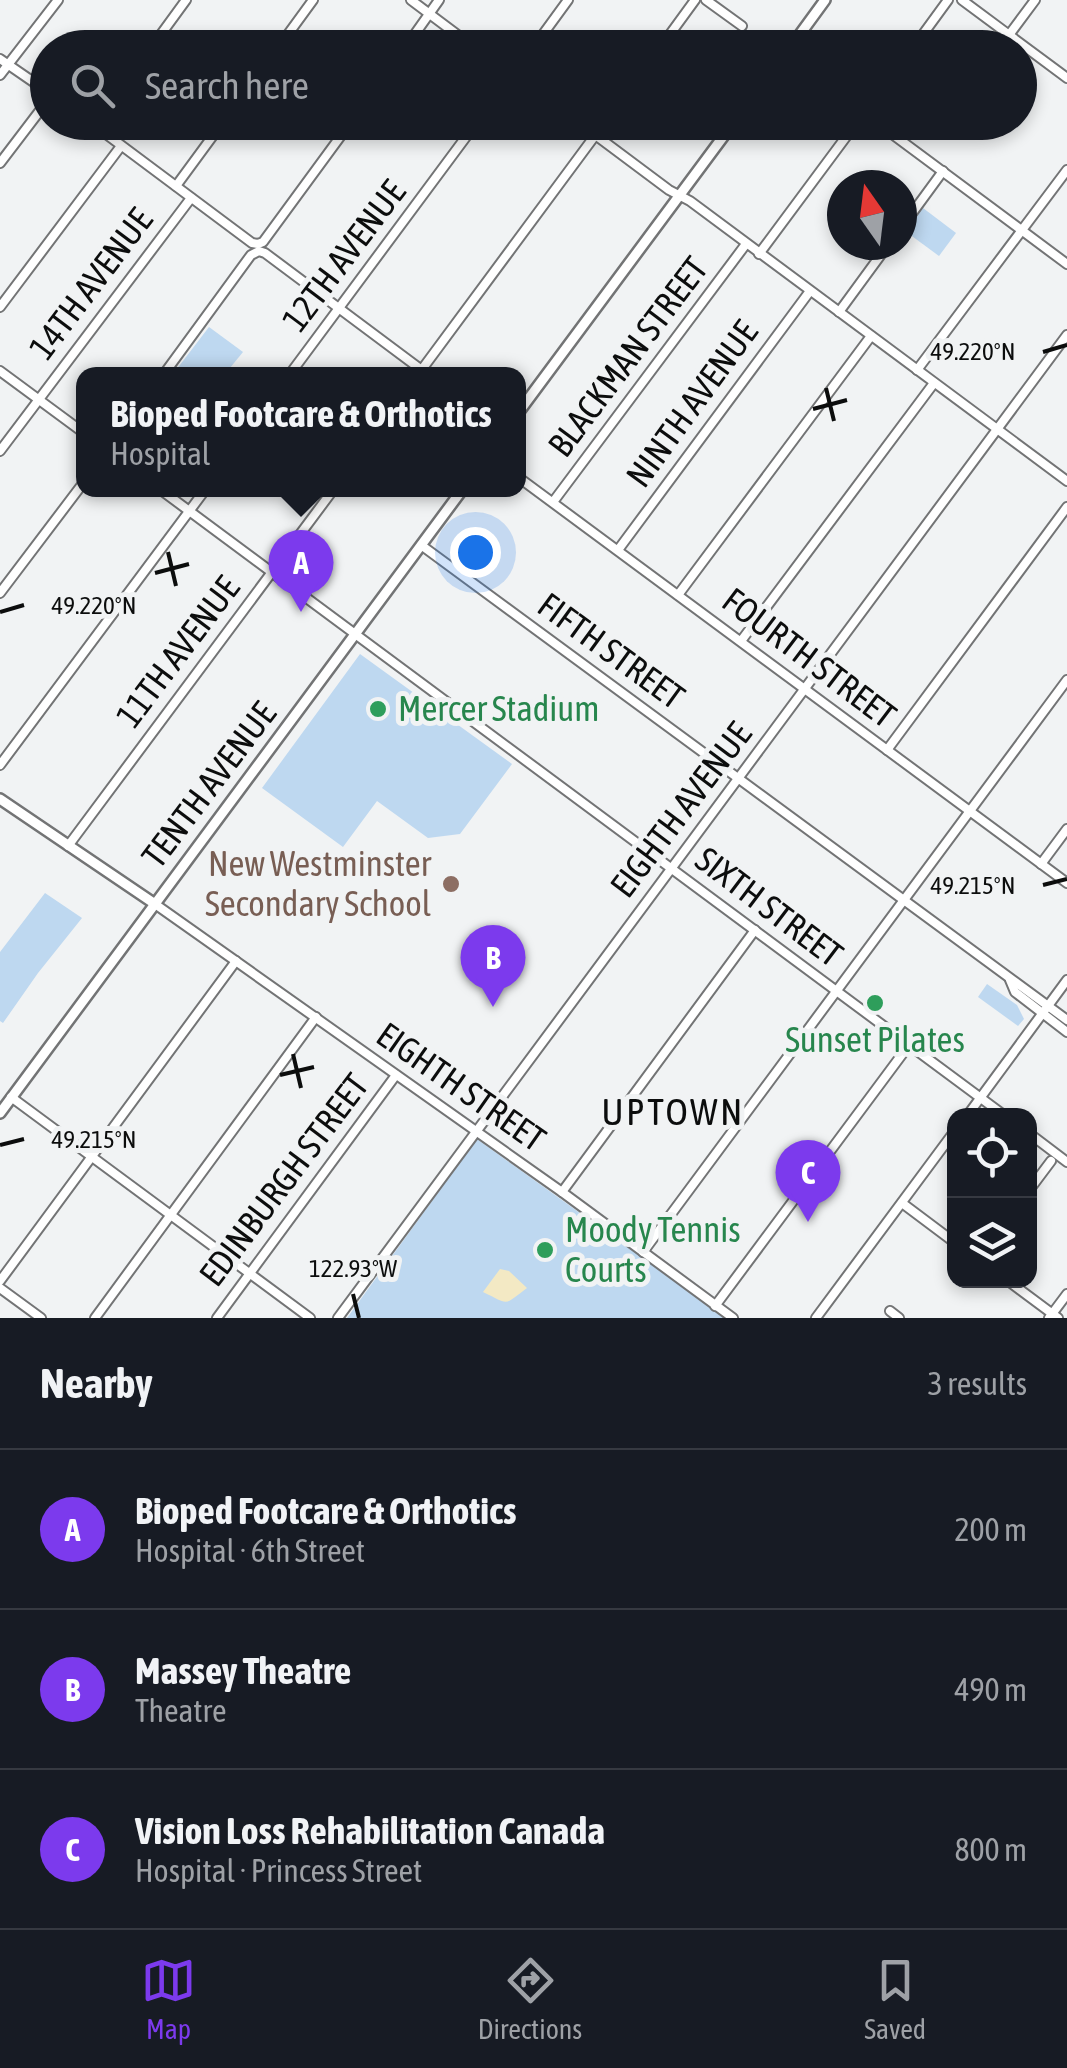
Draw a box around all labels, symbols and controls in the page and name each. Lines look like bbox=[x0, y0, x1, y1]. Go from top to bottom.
search box bbox=[30, 30, 1037, 140]
icon: search bbox=[65, 58, 120, 113]
text: Search here bbox=[145, 64, 309, 107]
north arrow bbox=[827, 170, 917, 260]
street label: 12TH AVENUE bbox=[274, 172, 413, 339]
street label: 14TH AVENUE bbox=[21, 200, 160, 367]
street label: BLACKMAN STREET bbox=[539, 249, 715, 464]
street label: NINTH AVENUE bbox=[618, 313, 765, 494]
text: 49.220°N bbox=[931, 337, 1015, 365]
popup bbox=[76, 367, 526, 497]
text: Bioped Footcare & Orthotics bbox=[110, 392, 492, 435]
text: Hospital bbox=[110, 435, 210, 472]
your location bbox=[450, 527, 501, 578]
pin: A bbox=[268, 530, 334, 612]
street label: 11TH AVENUE bbox=[108, 568, 247, 735]
street label: FOURTH STREET bbox=[715, 579, 904, 735]
street label: FIFTH STREET bbox=[531, 584, 692, 716]
text: 49.220°N bbox=[52, 591, 136, 619]
place label: Mercer Stadium bbox=[398, 688, 599, 728]
street label: TENTH AVENUE bbox=[133, 694, 283, 875]
marker: Mercer Stadium bbox=[367, 698, 389, 720]
street label: EIGHTH AVENUE bbox=[602, 714, 759, 904]
street label: SIXTH STREET bbox=[689, 838, 851, 974]
place label: New Westminster Secondary School bbox=[205, 843, 432, 923]
text: 49.215°N bbox=[931, 871, 1015, 899]
marker: New Westminster Secondary School bbox=[440, 873, 462, 895]
pin: B bbox=[460, 924, 526, 1007]
marker: Sunset Pilates bbox=[864, 992, 886, 1014]
street label: EIGHTH STREET bbox=[370, 1014, 553, 1159]
place label: Sunset Pilates bbox=[785, 1019, 965, 1059]
street label: EDINBURGH STREET bbox=[191, 1066, 376, 1293]
district label: UPTOWN bbox=[601, 1090, 745, 1133]
map controls bbox=[947, 1108, 1037, 1288]
button: locate bbox=[947, 1108, 1037, 1198]
text: 49.215°N bbox=[52, 1125, 136, 1153]
pin: C bbox=[776, 1140, 840, 1222]
button: layers bbox=[947, 1198, 1037, 1288]
place label: Moody Tennis Courts bbox=[565, 1209, 741, 1289]
marker: Moody Tennis Courts bbox=[534, 1239, 556, 1261]
text: 122.93°W bbox=[309, 1254, 398, 1282]
text: Nearby bbox=[40, 1359, 153, 1407]
text: 3 results bbox=[928, 1365, 1027, 1402]
text: Bioped Footcare & Orthotics bbox=[135, 1489, 517, 1532]
text: A bbox=[65, 1511, 80, 1548]
text: 200 m bbox=[954, 1511, 1027, 1548]
text: Hospital · 6th Street bbox=[135, 1532, 365, 1569]
text: Massey Theatre bbox=[135, 1649, 351, 1692]
text: B bbox=[65, 1671, 80, 1708]
text: 490 m bbox=[954, 1671, 1027, 1708]
text: Theatre bbox=[135, 1692, 227, 1729]
text: Vision Loss Rehabilitation Canada bbox=[135, 1809, 605, 1852]
text: C bbox=[65, 1831, 80, 1868]
text: 800 m bbox=[954, 1831, 1027, 1868]
text: Hospital · Princess Street bbox=[135, 1852, 422, 1889]
tab: Map bbox=[141, 1953, 196, 2045]
tab: Directions bbox=[478, 1953, 582, 2045]
tab: Saved bbox=[864, 1953, 926, 2045]

